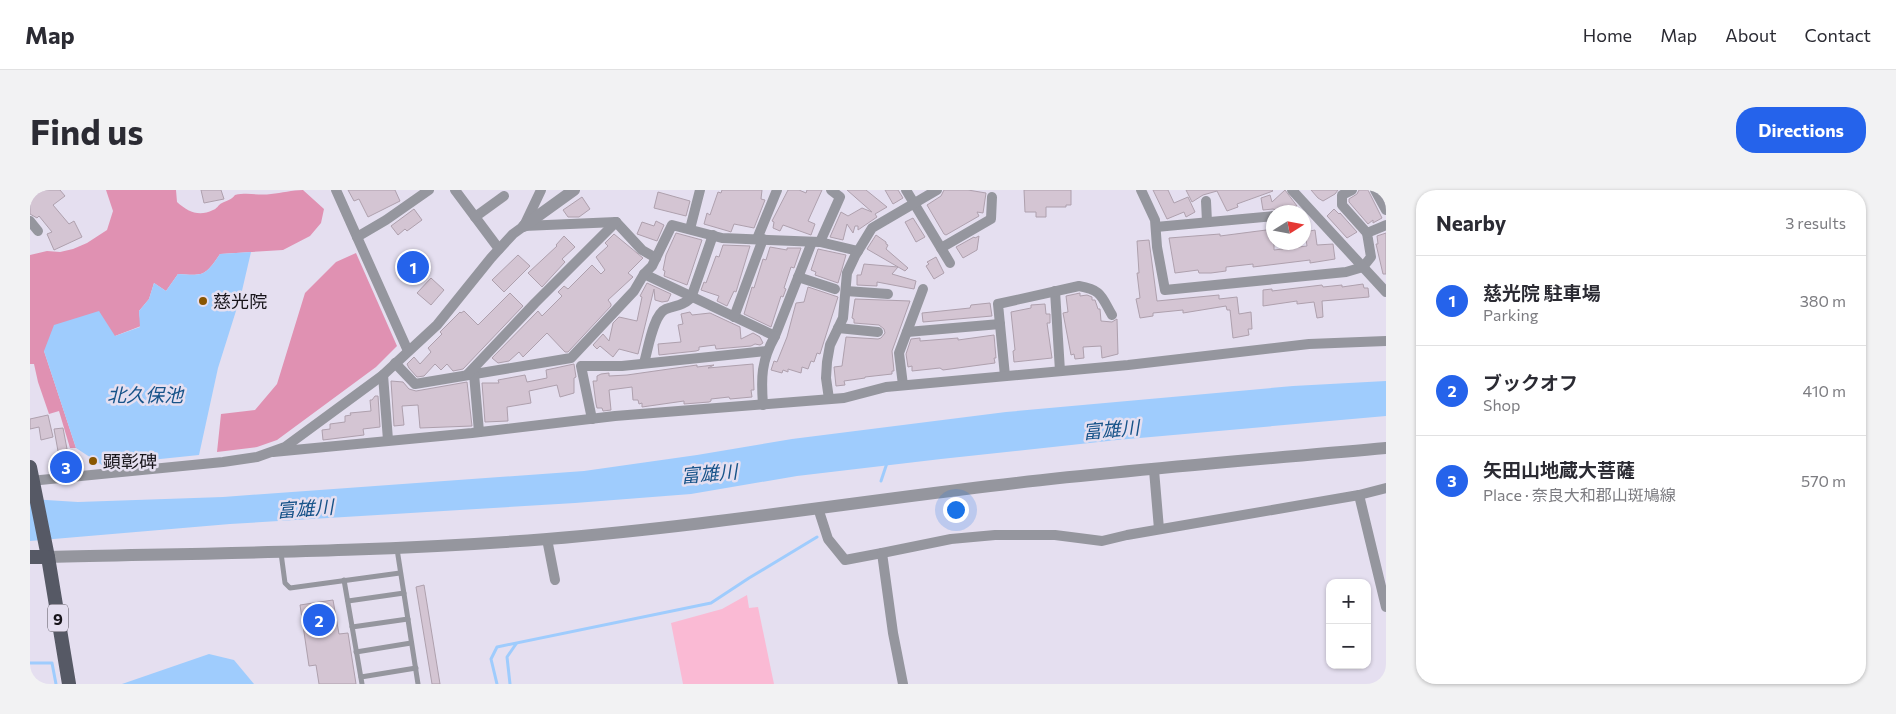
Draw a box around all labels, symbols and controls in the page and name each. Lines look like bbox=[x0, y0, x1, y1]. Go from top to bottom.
text: Map bbox=[25, 20, 75, 49]
text: Home bbox=[1583, 24, 1632, 46]
text: Map bbox=[1660, 24, 1697, 46]
text: About bbox=[1725, 24, 1777, 46]
text: Contact bbox=[1805, 24, 1871, 46]
button: Directions bbox=[1736, 107, 1866, 153]
text: Find us bbox=[30, 109, 144, 152]
north arrow bbox=[1266, 205, 1311, 250]
text: Nearby bbox=[1436, 210, 1506, 235]
text: 3 results bbox=[1785, 213, 1846, 232]
pin: 1 bbox=[397, 248, 429, 286]
text: 慈光院 駐車場 bbox=[1483, 281, 1601, 304]
place label: 慈光院 bbox=[213, 290, 267, 312]
text: 1 bbox=[1448, 291, 1456, 310]
text: 380 m bbox=[1800, 291, 1846, 310]
marker: 慈光院 bbox=[197, 295, 209, 307]
text: Parking bbox=[1483, 305, 1538, 324]
text: ブックオフ bbox=[1483, 371, 1578, 394]
text: 2 bbox=[1447, 381, 1457, 400]
text: 410 m bbox=[1803, 381, 1846, 400]
water label: 北久保池 bbox=[107, 383, 185, 406]
text: Shop bbox=[1483, 395, 1521, 414]
water label: 富雄川 bbox=[1082, 415, 1142, 443]
pin: 3 bbox=[50, 448, 82, 486]
place label: 顕彰碑 bbox=[103, 450, 157, 472]
marker: 顕彰碑 bbox=[87, 455, 99, 467]
text: 矢田山地蔵大菩薩 bbox=[1483, 458, 1635, 481]
water label: 富雄川 bbox=[680, 459, 740, 487]
text: 3 bbox=[1447, 471, 1457, 490]
text: 570 m bbox=[1801, 471, 1846, 490]
text: Place · 奈良大和郡山斑鳩線 bbox=[1483, 485, 1676, 504]
water label: 富雄川 bbox=[276, 494, 336, 521]
your location bbox=[943, 497, 969, 523]
map controls bbox=[1326, 579, 1371, 669]
button: + bbox=[1326, 579, 1371, 624]
pin: 2 bbox=[303, 601, 335, 639]
road number: 9 bbox=[48, 604, 68, 632]
button: − bbox=[1326, 624, 1371, 669]

